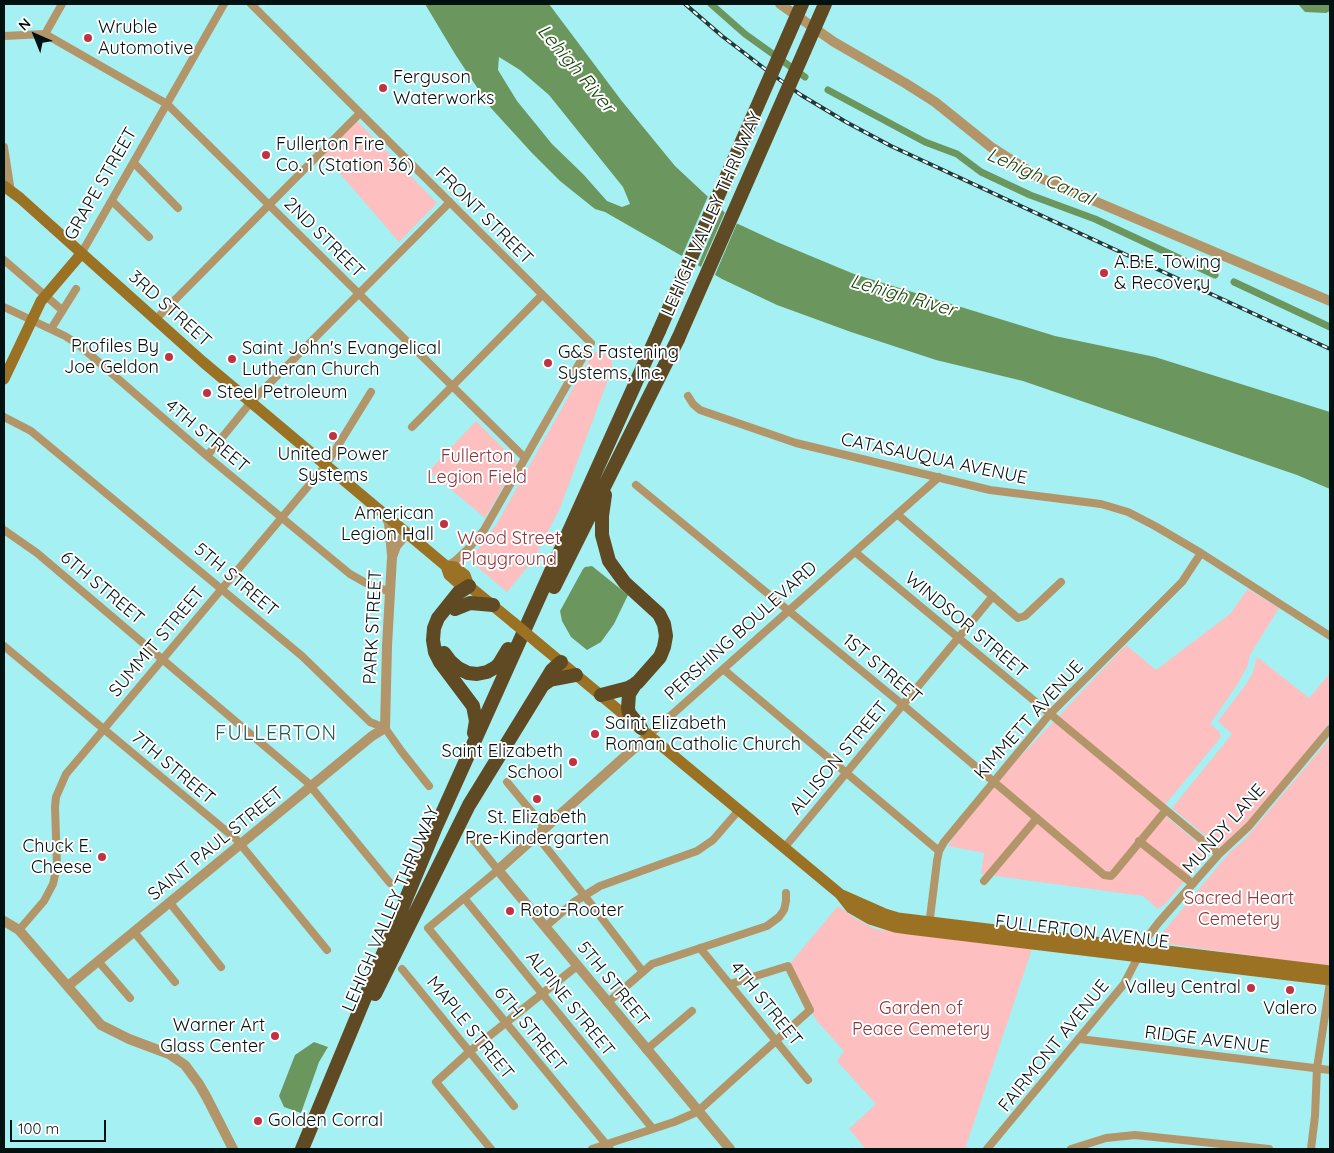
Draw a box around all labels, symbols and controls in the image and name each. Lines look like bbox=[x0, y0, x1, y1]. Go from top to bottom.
north arrow bbox=[10, 10, 60, 60]
text: N bbox=[15, 14, 35, 34]
place label: Wruble Automotive bbox=[98, 17, 193, 59]
water label: Lehigh River bbox=[532, 20, 620, 118]
marker: Wruble Automotive bbox=[82, 32, 94, 44]
place label: Ferguson Waterworks bbox=[393, 67, 494, 110]
marker: Ferguson Waterworks bbox=[377, 82, 389, 94]
street label: LEHIGH VALLEY THRUWAY bbox=[657, 108, 767, 320]
street label: GRAPE STREET bbox=[60, 124, 142, 244]
place label: Fullerton Fire Co. 1 (Station 36) bbox=[276, 134, 414, 176]
water label: Lehigh Canal bbox=[983, 143, 1097, 211]
marker: Fullerton Fire Co. 1 (Station 36) bbox=[260, 149, 272, 161]
street label: FRONT STREET bbox=[431, 163, 537, 269]
street label: 2ND STREET bbox=[279, 193, 369, 283]
place label: A.B.E. Towing & Recovery bbox=[1114, 252, 1221, 294]
street label: 3RD STREET bbox=[124, 266, 216, 352]
marker: A.B.E. Towing & Recovery bbox=[1098, 267, 1110, 279]
water label: Lehigh River bbox=[848, 270, 958, 322]
place label: Profiles By Joe Geldon bbox=[64, 336, 159, 378]
place label: Saint John's Evangelical Lutheran Church bbox=[242, 338, 441, 380]
place label: G&S Fastening Systems, Inc. bbox=[558, 342, 679, 384]
marker: Profiles By Joe Geldon bbox=[163, 351, 175, 363]
marker: Saint John's Evangelical Lutheran Church bbox=[226, 353, 238, 365]
marker: G&S Fastening Systems, Inc. bbox=[542, 357, 554, 369]
place label: Steel Petroleum bbox=[217, 382, 348, 404]
marker: Steel Petroleum bbox=[201, 387, 213, 399]
street label: 4TH STREET bbox=[161, 395, 253, 477]
street label: CATASAUQUA AVENUE bbox=[839, 429, 1029, 489]
marker: United Power Systems bbox=[327, 430, 339, 442]
place label: United Power Systems bbox=[277, 444, 389, 486]
park label: Fullerton Legion Field bbox=[427, 446, 527, 488]
place label: American Legion Hall bbox=[341, 503, 434, 546]
marker: American Legion Hall bbox=[438, 518, 450, 530]
park label: Wood Street Playground bbox=[457, 528, 561, 570]
street label: 5TH STREET bbox=[190, 539, 282, 621]
street label: 6TH STREET bbox=[56, 547, 148, 629]
street label: PERSHING BOULEVARD bbox=[660, 557, 822, 705]
street label: WINDSOR STREET bbox=[900, 567, 1032, 683]
street label: PARK STREET bbox=[359, 569, 387, 685]
street label: SUMMIT STREET bbox=[105, 582, 209, 702]
street label: 1ST STREET bbox=[838, 630, 926, 708]
street label: KIMMETT AVENUE bbox=[970, 656, 1088, 784]
street label: ALLISON STREET bbox=[785, 697, 893, 819]
place label: Saint Elizabeth Roman Catholic Church bbox=[605, 713, 801, 756]
district label: FULLERTON bbox=[214, 722, 338, 746]
street label: 7TH STREET bbox=[127, 727, 219, 809]
marker: Saint Elizabeth Roman Catholic Church bbox=[589, 728, 601, 740]
place label: Saint Elizabeth School bbox=[442, 741, 563, 784]
marker: Saint Elizabeth School bbox=[567, 756, 579, 768]
street label: MUNDY LANE bbox=[1178, 780, 1270, 878]
street label: SAINT PAUL STREET bbox=[144, 783, 288, 905]
marker: St. Elizabeth Pre-Kindergarten bbox=[531, 793, 543, 805]
street label: LEHIGH VALLEY THRUWAY bbox=[338, 803, 444, 1015]
place label: St. Elizabeth Pre-Kindergarten bbox=[465, 807, 609, 850]
place label: Chuck E. Cheese bbox=[22, 836, 92, 879]
marker: Chuck E. Cheese bbox=[96, 851, 108, 863]
park label: Sacred Heart Cemetery bbox=[1184, 888, 1294, 931]
place label: Roto-Rooter bbox=[520, 900, 624, 922]
marker: Roto-Rooter bbox=[504, 905, 516, 917]
street label: FULLERTON AVENUE bbox=[994, 911, 1170, 953]
street label: 5TH STREET bbox=[572, 937, 654, 1031]
street label: ALPINE STREET bbox=[521, 947, 619, 1061]
street label: 4TH STREET bbox=[725, 957, 807, 1051]
street label: MAPLE STREET bbox=[422, 972, 518, 1084]
street label: FAIRMONT AVENUE bbox=[994, 976, 1114, 1116]
place label: Valley Central bbox=[1125, 977, 1241, 999]
street label: 6TH STREET bbox=[489, 982, 571, 1076]
marker: Valley Central bbox=[1245, 982, 1257, 994]
marker: Valero bbox=[1284, 984, 1296, 996]
park label: Garden of Peace Cemetery bbox=[852, 998, 990, 1040]
place label: Valero bbox=[1263, 998, 1317, 1020]
place label: Warner Art Glass Center bbox=[160, 1015, 265, 1058]
street label: RIDGE AVENUE bbox=[1143, 1022, 1271, 1058]
marker: Warner Art Glass Center bbox=[269, 1030, 281, 1042]
scale bar bbox=[12, 1110, 109, 1142]
place label: Golden Corral bbox=[268, 1110, 383, 1132]
marker: Golden Corral bbox=[252, 1115, 264, 1127]
text: 100 m bbox=[18, 1119, 59, 1138]

